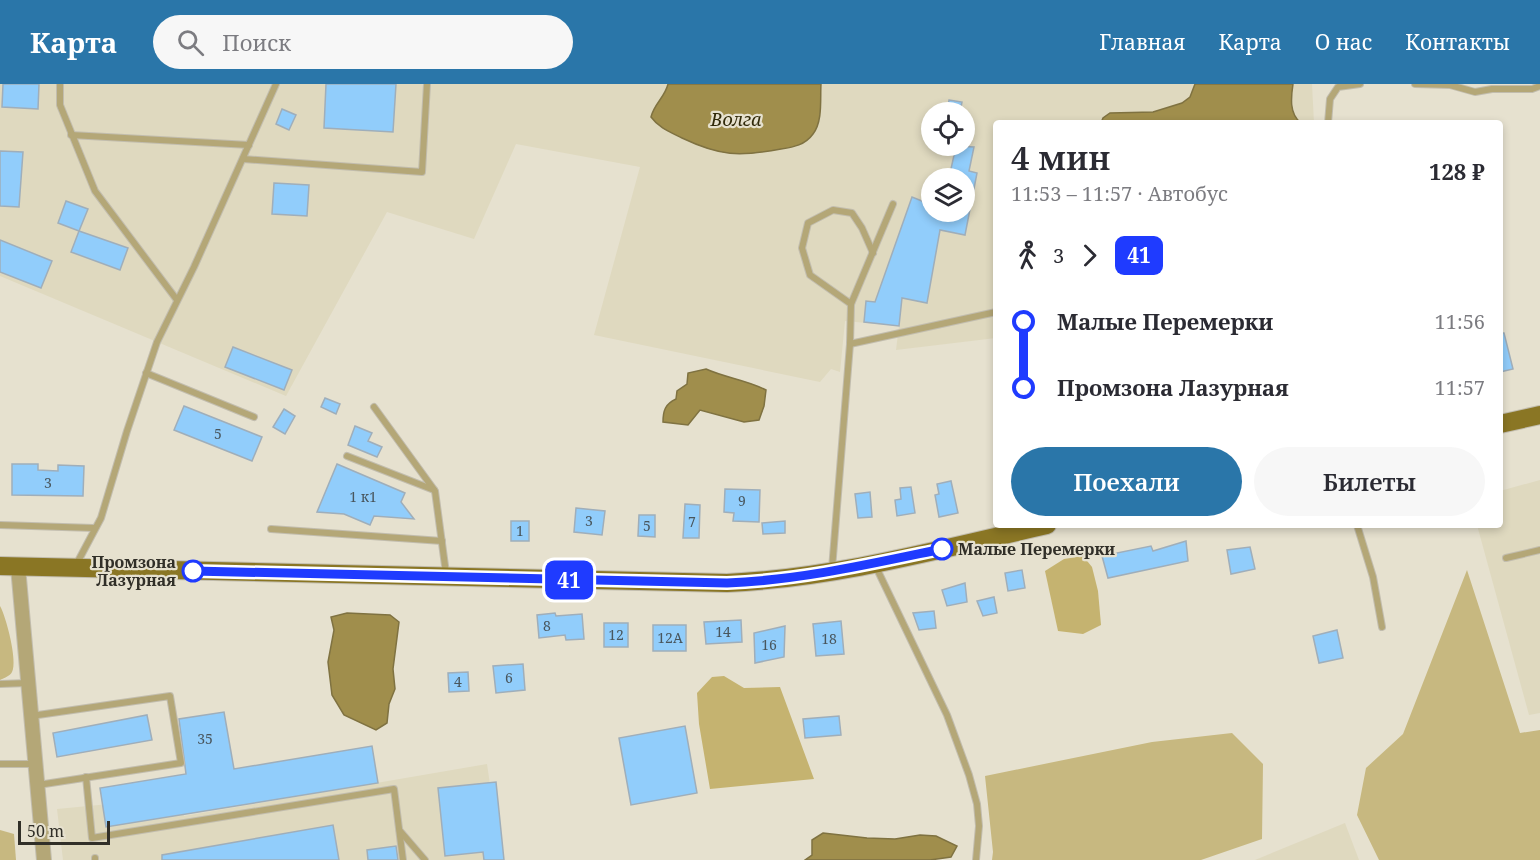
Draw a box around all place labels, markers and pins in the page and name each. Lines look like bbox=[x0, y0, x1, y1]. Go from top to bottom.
marker: Малые Перемерки bbox=[931, 538, 953, 560]
place label: Малые Перемерки bbox=[958, 538, 1115, 560]
place label: Промзона Лазурная bbox=[91, 551, 176, 591]
marker: Промзона Лазурная bbox=[182, 560, 204, 582]

